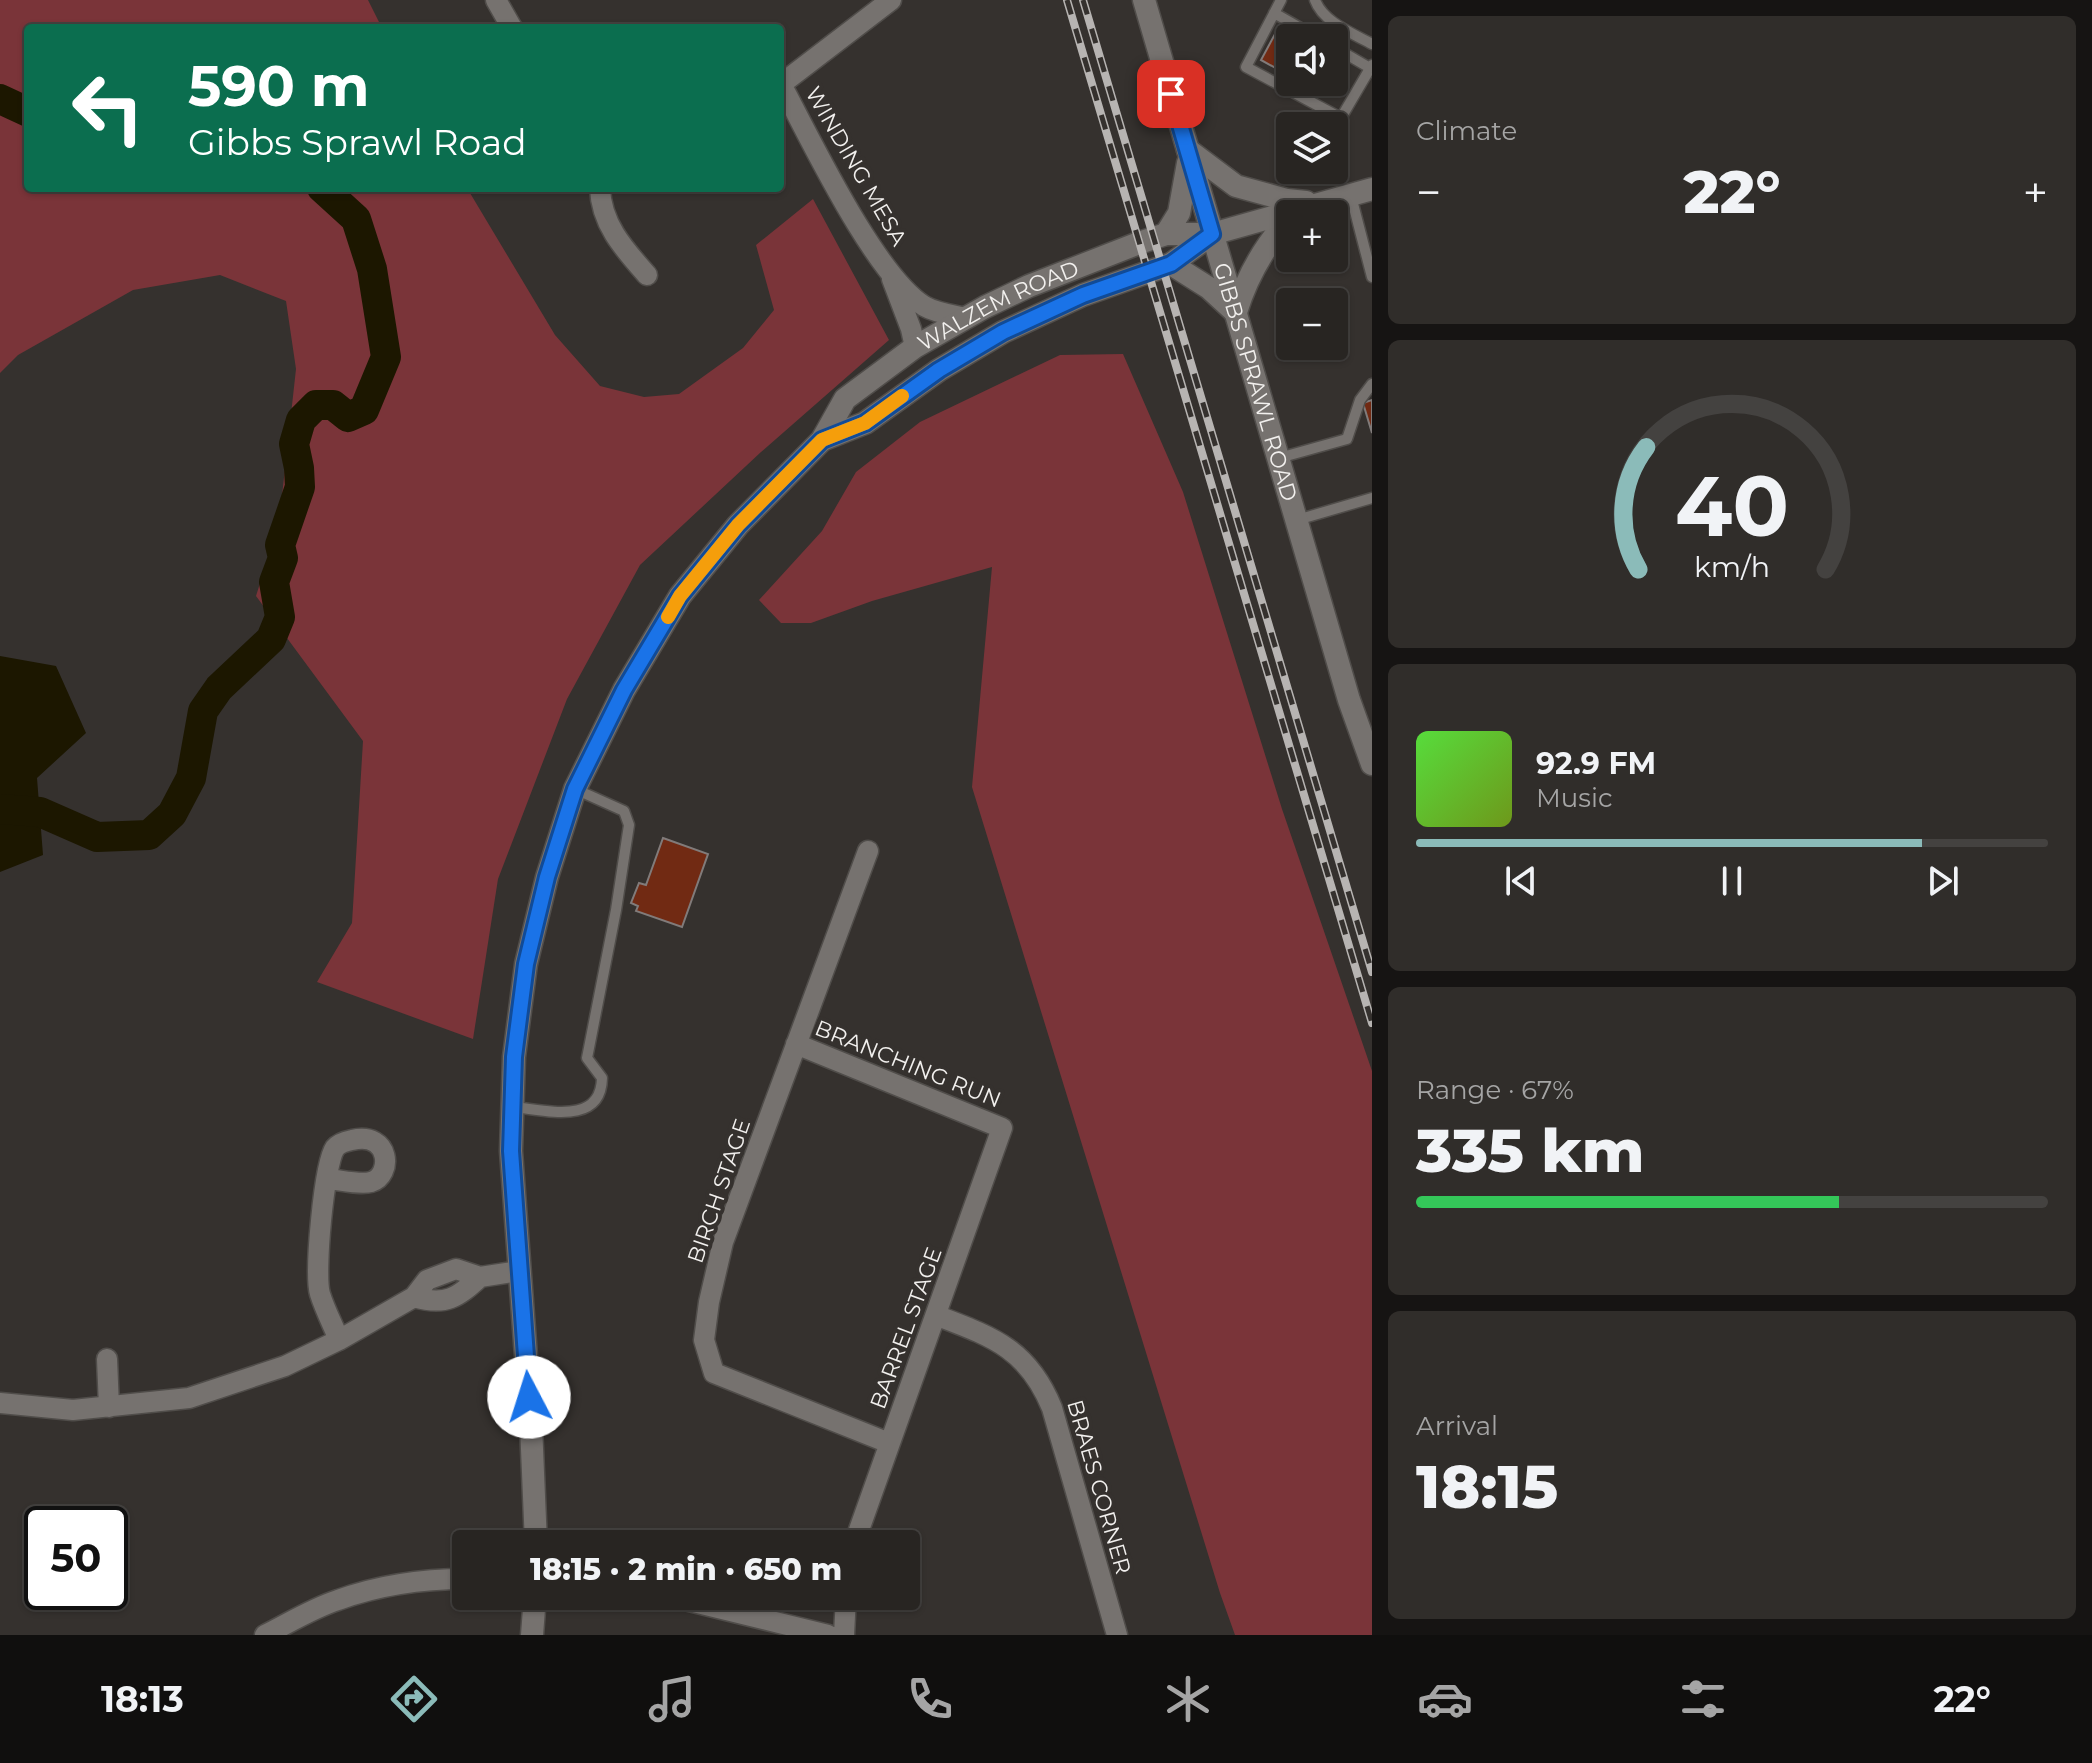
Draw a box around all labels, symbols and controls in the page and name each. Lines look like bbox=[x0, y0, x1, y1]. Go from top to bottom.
map controls bbox=[1276, 24, 1348, 360]
button: sound bbox=[1276, 24, 1348, 96]
text: 590 m bbox=[188, 52, 370, 120]
icon: left bbox=[56, 56, 160, 160]
pin bbox=[1137, 60, 1205, 128]
icon: arrive bbox=[1149, 72, 1193, 116]
street label: WINDING MESA bbox=[800, 82, 913, 251]
button: layers bbox=[1276, 112, 1348, 184]
text: Climate bbox=[1416, 115, 1517, 147]
text: Gibbs Sprawl Road bbox=[188, 120, 527, 164]
text: 22° bbox=[1684, 155, 1780, 228]
text: − bbox=[1416, 165, 1441, 219]
text: + bbox=[2023, 165, 2048, 219]
button: + bbox=[1276, 200, 1348, 272]
street label: WALZEM ROAD bbox=[913, 254, 1082, 356]
street label: GIBBS SPRAWL ROAD bbox=[1208, 260, 1304, 504]
button: − bbox=[1276, 288, 1348, 360]
text: 40 bbox=[1675, 454, 1789, 556]
text: km/h bbox=[1694, 549, 1770, 584]
text: 92.9 FM bbox=[1536, 745, 1656, 782]
text: Music bbox=[1536, 782, 1613, 814]
icon: previous bbox=[1499, 859, 1543, 903]
icon: pause bbox=[1710, 859, 1754, 903]
icon: next bbox=[1921, 859, 1965, 903]
street label: BRANCHING RUN bbox=[811, 1014, 1005, 1114]
text: Range · 67% bbox=[1416, 1074, 1574, 1106]
text: 335 km bbox=[1416, 1114, 1645, 1187]
street label: BIRCH STAGE bbox=[682, 1115, 756, 1267]
street label: BARREL STAGE bbox=[864, 1244, 948, 1412]
position arrow bbox=[487, 1355, 571, 1439]
street label: BRAES CORNER bbox=[1061, 1397, 1137, 1577]
text: Arrival bbox=[1416, 1410, 1498, 1442]
text: 18:15 bbox=[1416, 1450, 1558, 1523]
speed limit sign: 50 bbox=[24, 1506, 128, 1610]
text: 18:15 · 2 min · 650 m bbox=[530, 1551, 842, 1588]
icon: directions bbox=[386, 1671, 442, 1727]
icon: music bbox=[644, 1671, 700, 1727]
icon: phone bbox=[902, 1671, 958, 1727]
icon: climate bbox=[1160, 1671, 1216, 1727]
icon: car bbox=[1417, 1671, 1473, 1727]
icon: filters bbox=[1675, 1671, 1731, 1727]
text: 18:13 bbox=[101, 1677, 184, 1721]
text: 22° bbox=[1933, 1677, 1991, 1721]

